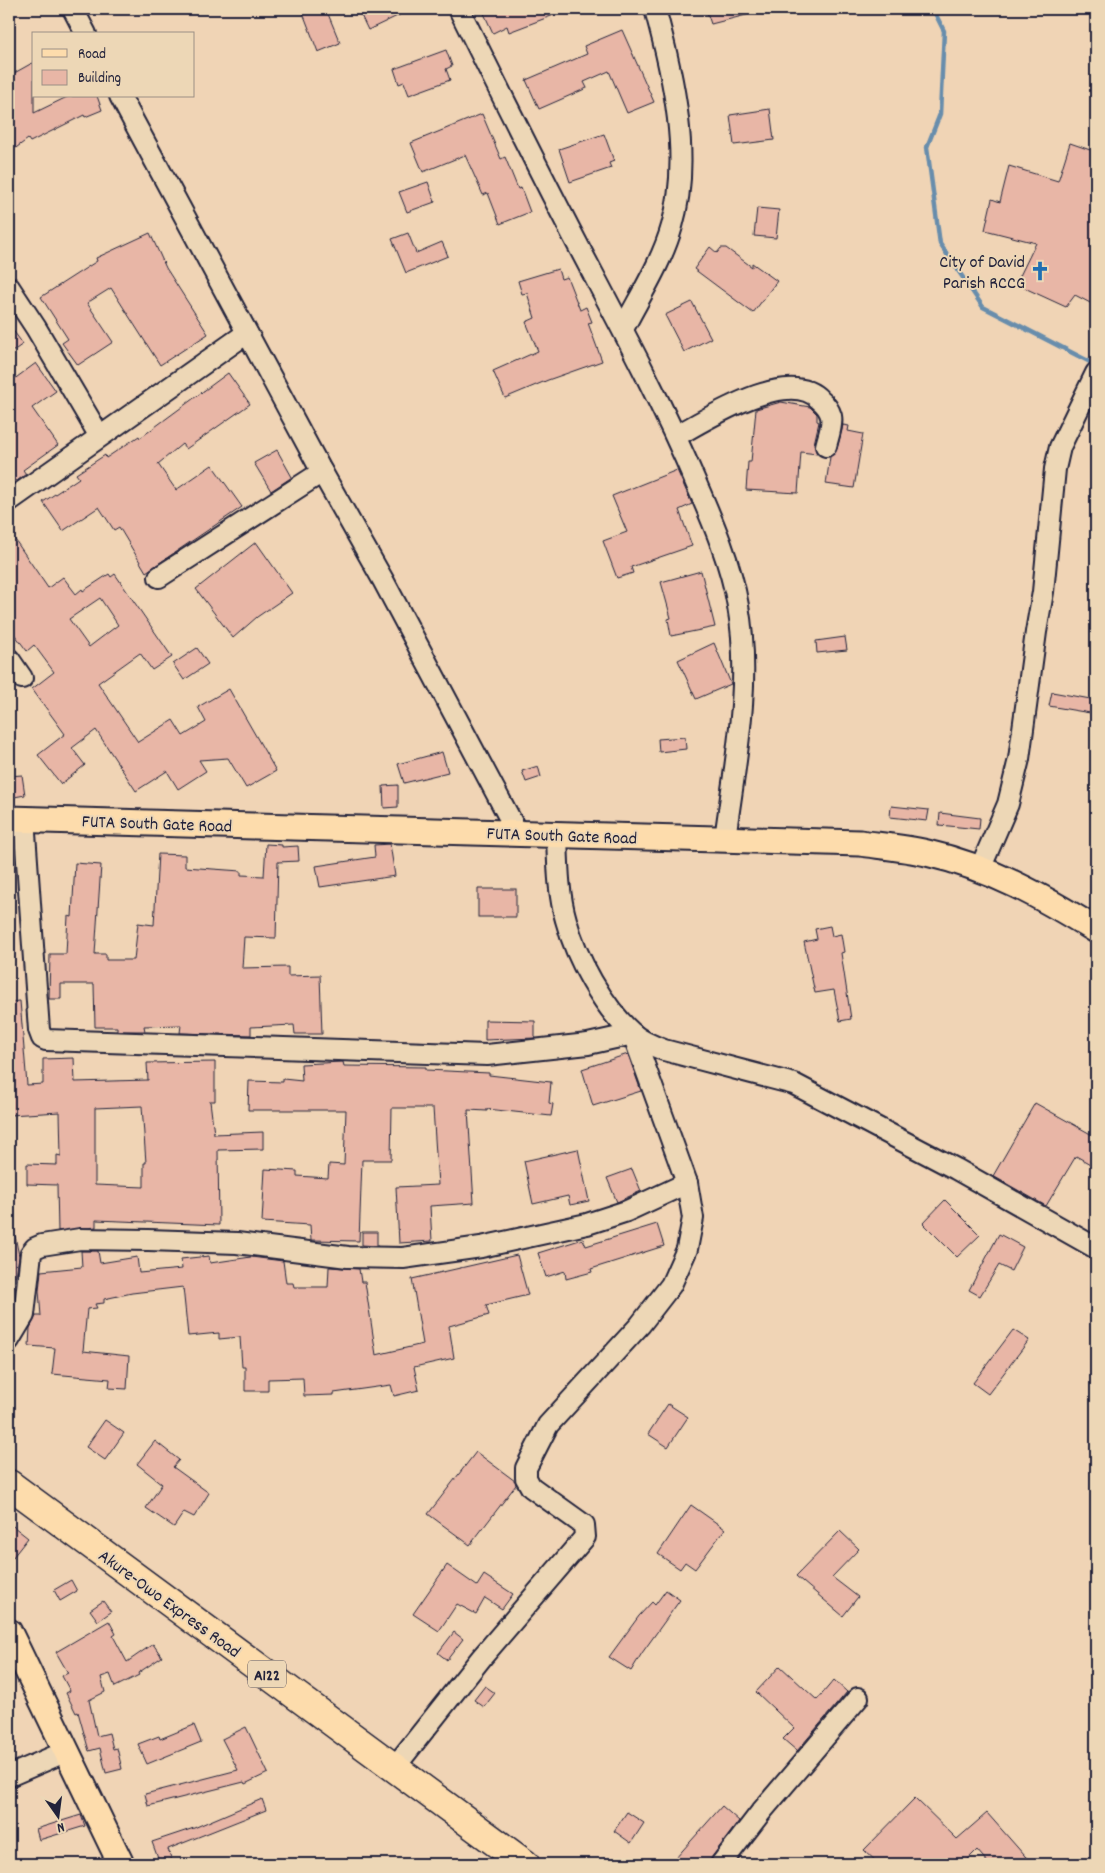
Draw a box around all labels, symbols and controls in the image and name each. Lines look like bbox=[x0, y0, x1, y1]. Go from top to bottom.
legend bbox=[32, 32, 195, 98]
text: Road bbox=[78, 44, 106, 66]
text: Building bbox=[78, 68, 121, 90]
place label: City of David Parish RCCG bbox=[939, 251, 1025, 297]
church icon: City of David Parish RCCG bbox=[1029, 260, 1051, 282]
street label: FUTA South Gate Road bbox=[81, 810, 233, 841]
street label: FUTA South Gate Road bbox=[486, 822, 638, 853]
street label: Akure-Owo Express Road bbox=[92, 1545, 245, 1665]
road number: A122 bbox=[248, 1660, 286, 1688]
north arrow bbox=[32, 1790, 82, 1840]
text: N bbox=[55, 1816, 66, 1837]

